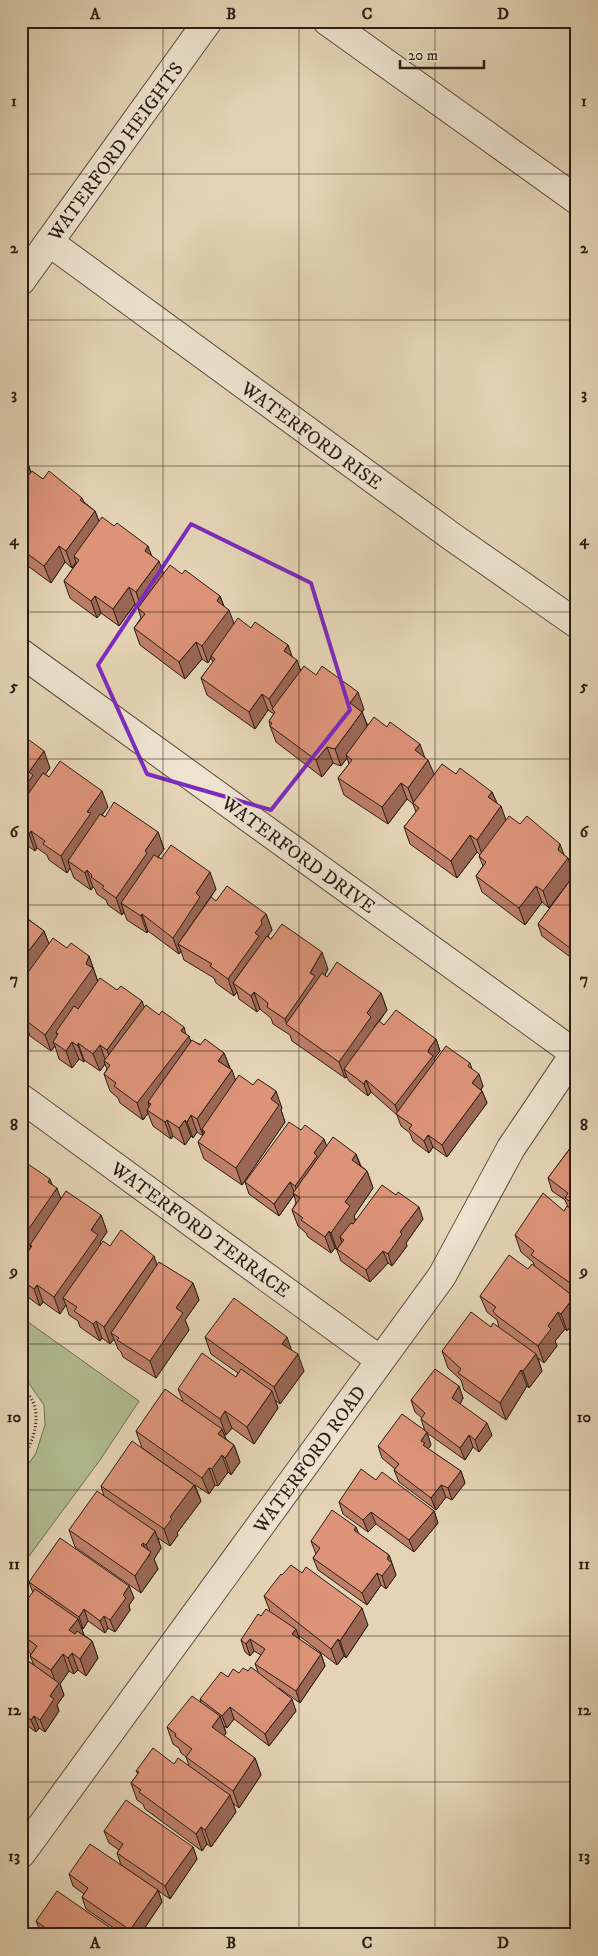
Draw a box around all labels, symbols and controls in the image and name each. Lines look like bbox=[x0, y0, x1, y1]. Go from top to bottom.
text: A bbox=[89, 4, 101, 24]
text: B bbox=[226, 4, 236, 24]
text: C bbox=[362, 4, 372, 24]
text: D bbox=[497, 4, 509, 24]
scale bar bbox=[400, 38, 484, 70]
text: 20 m bbox=[408, 46, 438, 65]
street label: WATERFORD HEIGHTS bbox=[43, 58, 189, 247]
text: 1 bbox=[11, 91, 17, 111]
text: 1 bbox=[581, 91, 587, 111]
text: 2 bbox=[10, 238, 19, 258]
text: 2 bbox=[580, 238, 589, 258]
street label: WATERFORD RISE bbox=[235, 377, 386, 495]
text: 3 bbox=[11, 384, 17, 404]
text: 3 bbox=[581, 384, 587, 404]
text: 4 bbox=[8, 530, 19, 550]
text: 4 bbox=[578, 530, 589, 550]
text: 5 bbox=[9, 676, 18, 696]
text: 5 bbox=[579, 676, 588, 696]
street label: WATERFORD DRIVE bbox=[216, 791, 380, 919]
text: 6 bbox=[10, 822, 20, 842]
text: 6 bbox=[580, 822, 590, 842]
text: 7 bbox=[10, 969, 18, 989]
text: 7 bbox=[580, 969, 588, 989]
text: 8 bbox=[10, 1115, 18, 1135]
text: 8 bbox=[580, 1115, 588, 1135]
street label: WATERFORD TERRACE bbox=[105, 1157, 294, 1303]
text: 9 bbox=[9, 1261, 18, 1281]
text: 9 bbox=[579, 1261, 588, 1281]
street label: WATERFORD ROAD bbox=[248, 1382, 371, 1539]
text: 10 bbox=[7, 1407, 22, 1427]
text: 10 bbox=[577, 1407, 592, 1427]
text: 11 bbox=[8, 1554, 20, 1574]
text: 11 bbox=[578, 1554, 590, 1574]
text: 12 bbox=[7, 1700, 22, 1720]
text: 12 bbox=[577, 1700, 592, 1720]
text: 13 bbox=[8, 1846, 20, 1866]
text: 13 bbox=[578, 1846, 590, 1866]
text: A bbox=[89, 1933, 101, 1953]
text: B bbox=[226, 1933, 236, 1953]
text: C bbox=[362, 1933, 372, 1953]
text: D bbox=[497, 1933, 509, 1953]

